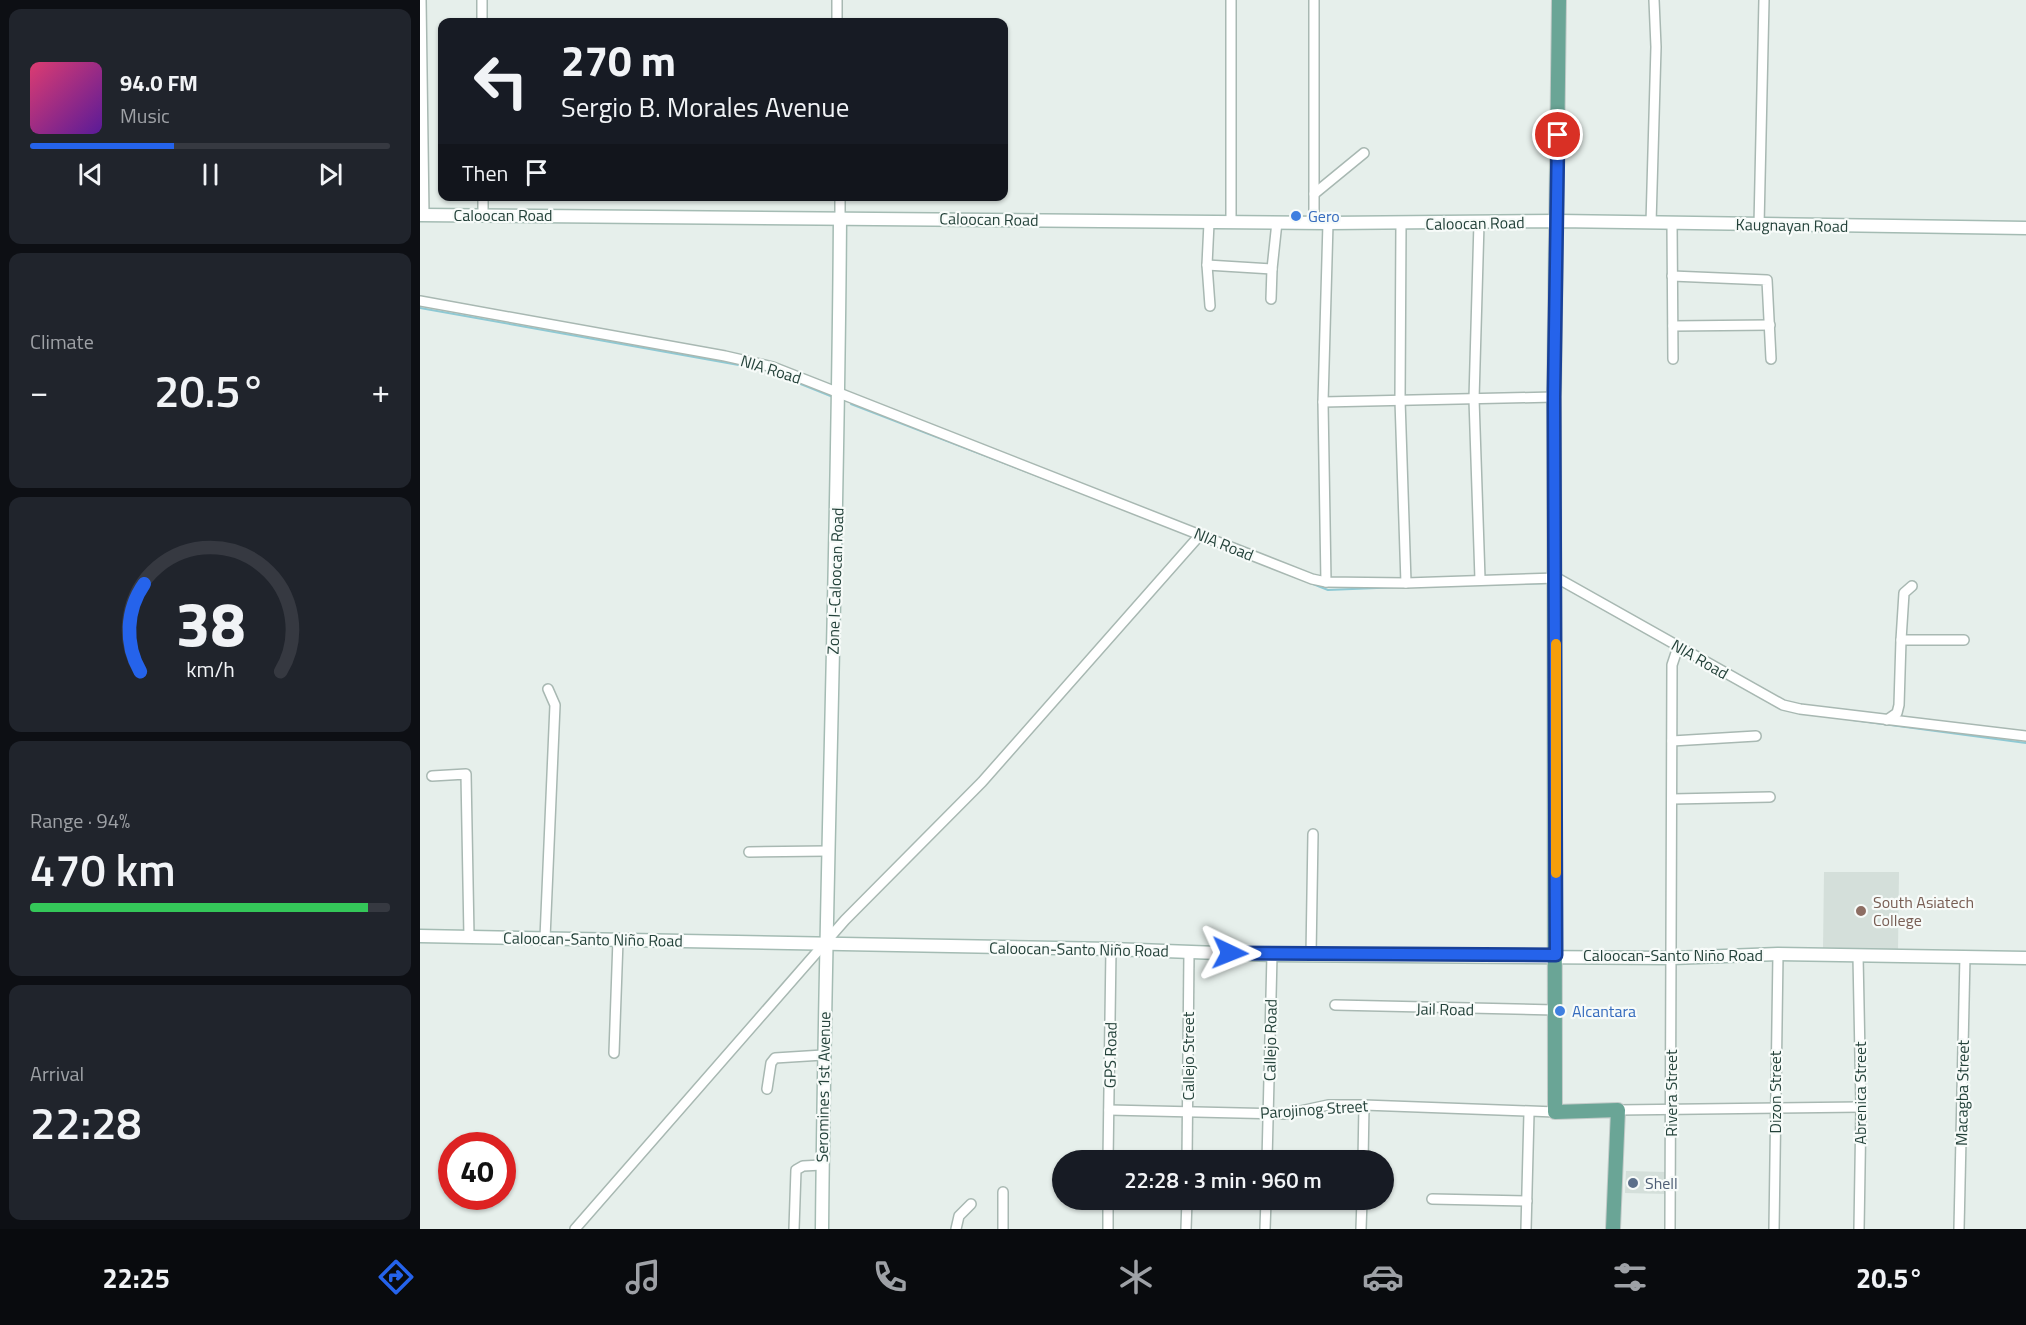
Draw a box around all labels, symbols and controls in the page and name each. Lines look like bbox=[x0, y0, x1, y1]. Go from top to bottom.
text: 270 m bbox=[561, 28, 676, 92]
icon: left bbox=[462, 42, 540, 120]
text: 94.0 FM bbox=[120, 66, 198, 100]
text: Sergio B. Morales Avenue bbox=[561, 86, 849, 127]
text: Music bbox=[120, 100, 170, 131]
pin bbox=[1532, 109, 1583, 160]
icon: arrive bbox=[1541, 118, 1574, 151]
text: Then bbox=[462, 156, 508, 190]
icon: arrive bbox=[520, 156, 553, 189]
icon: previous bbox=[74, 158, 107, 191]
icon: pause bbox=[194, 158, 227, 191]
icon: next bbox=[314, 158, 347, 191]
street label: Caloocan Road bbox=[453, 203, 553, 227]
place label: Gero bbox=[1308, 204, 1340, 228]
street label: Caloocan Road bbox=[939, 206, 1039, 232]
marker: Gero bbox=[1289, 209, 1303, 223]
street label: Caloocan Road bbox=[1425, 210, 1525, 236]
street label: Kaugnayan Road bbox=[1735, 212, 1849, 238]
text: Climate bbox=[30, 326, 94, 357]
street label: NIA Road bbox=[738, 348, 804, 390]
text: 20.5° bbox=[154, 356, 266, 424]
text: − bbox=[30, 366, 48, 416]
text: + bbox=[372, 366, 390, 416]
street label: Zone I-Caloocan Road bbox=[820, 507, 850, 655]
street label: NIA Road bbox=[1191, 521, 1257, 567]
text: 38 bbox=[175, 575, 245, 670]
street label: NIA Road bbox=[1667, 633, 1733, 685]
text: km/h bbox=[186, 653, 234, 685]
text: Range · 94% bbox=[30, 805, 130, 836]
text: 470 km bbox=[30, 835, 176, 903]
place label: South Asiatech College bbox=[1873, 890, 1974, 932]
marker: South Asiatech College bbox=[1854, 904, 1868, 918]
position arrow bbox=[1198, 921, 1262, 985]
street label: Caloocan-Santo Niño Road bbox=[503, 925, 683, 953]
street label: Caloocan-Santo Niño Road bbox=[989, 935, 1169, 963]
street label: Caloocan-Santo Niño Road bbox=[1583, 943, 1763, 967]
street label: Jail Road bbox=[1416, 996, 1474, 1022]
street label: Callejo Road bbox=[1257, 999, 1283, 1081]
place label: Alcantara bbox=[1572, 999, 1636, 1023]
marker: Alcantara bbox=[1553, 1004, 1567, 1018]
street label: Seromines 1st Avenue bbox=[810, 1011, 836, 1163]
street label: Callejo Street bbox=[1176, 1011, 1200, 1100]
street label: GPS Road bbox=[1097, 1022, 1123, 1088]
street label: Macagba Street bbox=[1949, 1039, 1975, 1146]
street label: Abrenica Street bbox=[1848, 1041, 1872, 1145]
street label: Rivera Street bbox=[1659, 1049, 1683, 1137]
street label: Dizon Street bbox=[1763, 1050, 1787, 1133]
text: Arrival bbox=[30, 1058, 84, 1089]
text: 22:28 bbox=[30, 1088, 142, 1156]
street label: Parojinog Street bbox=[1259, 1093, 1369, 1125]
speed limit sign: 40 bbox=[438, 1132, 516, 1210]
text: 22:28 · 3 min · 960 m bbox=[1124, 1163, 1322, 1197]
place label: Shell bbox=[1645, 1171, 1678, 1195]
marker: Shell bbox=[1626, 1176, 1640, 1190]
icon: directions bbox=[375, 1256, 417, 1298]
icon: music bbox=[622, 1256, 664, 1298]
icon: phone bbox=[869, 1256, 911, 1298]
icon: climate bbox=[1115, 1256, 1157, 1298]
icon: car bbox=[1362, 1256, 1404, 1298]
icon: filters bbox=[1609, 1256, 1651, 1298]
text: 22:25 bbox=[102, 1257, 170, 1298]
text: 20.5° bbox=[1856, 1257, 1923, 1298]

